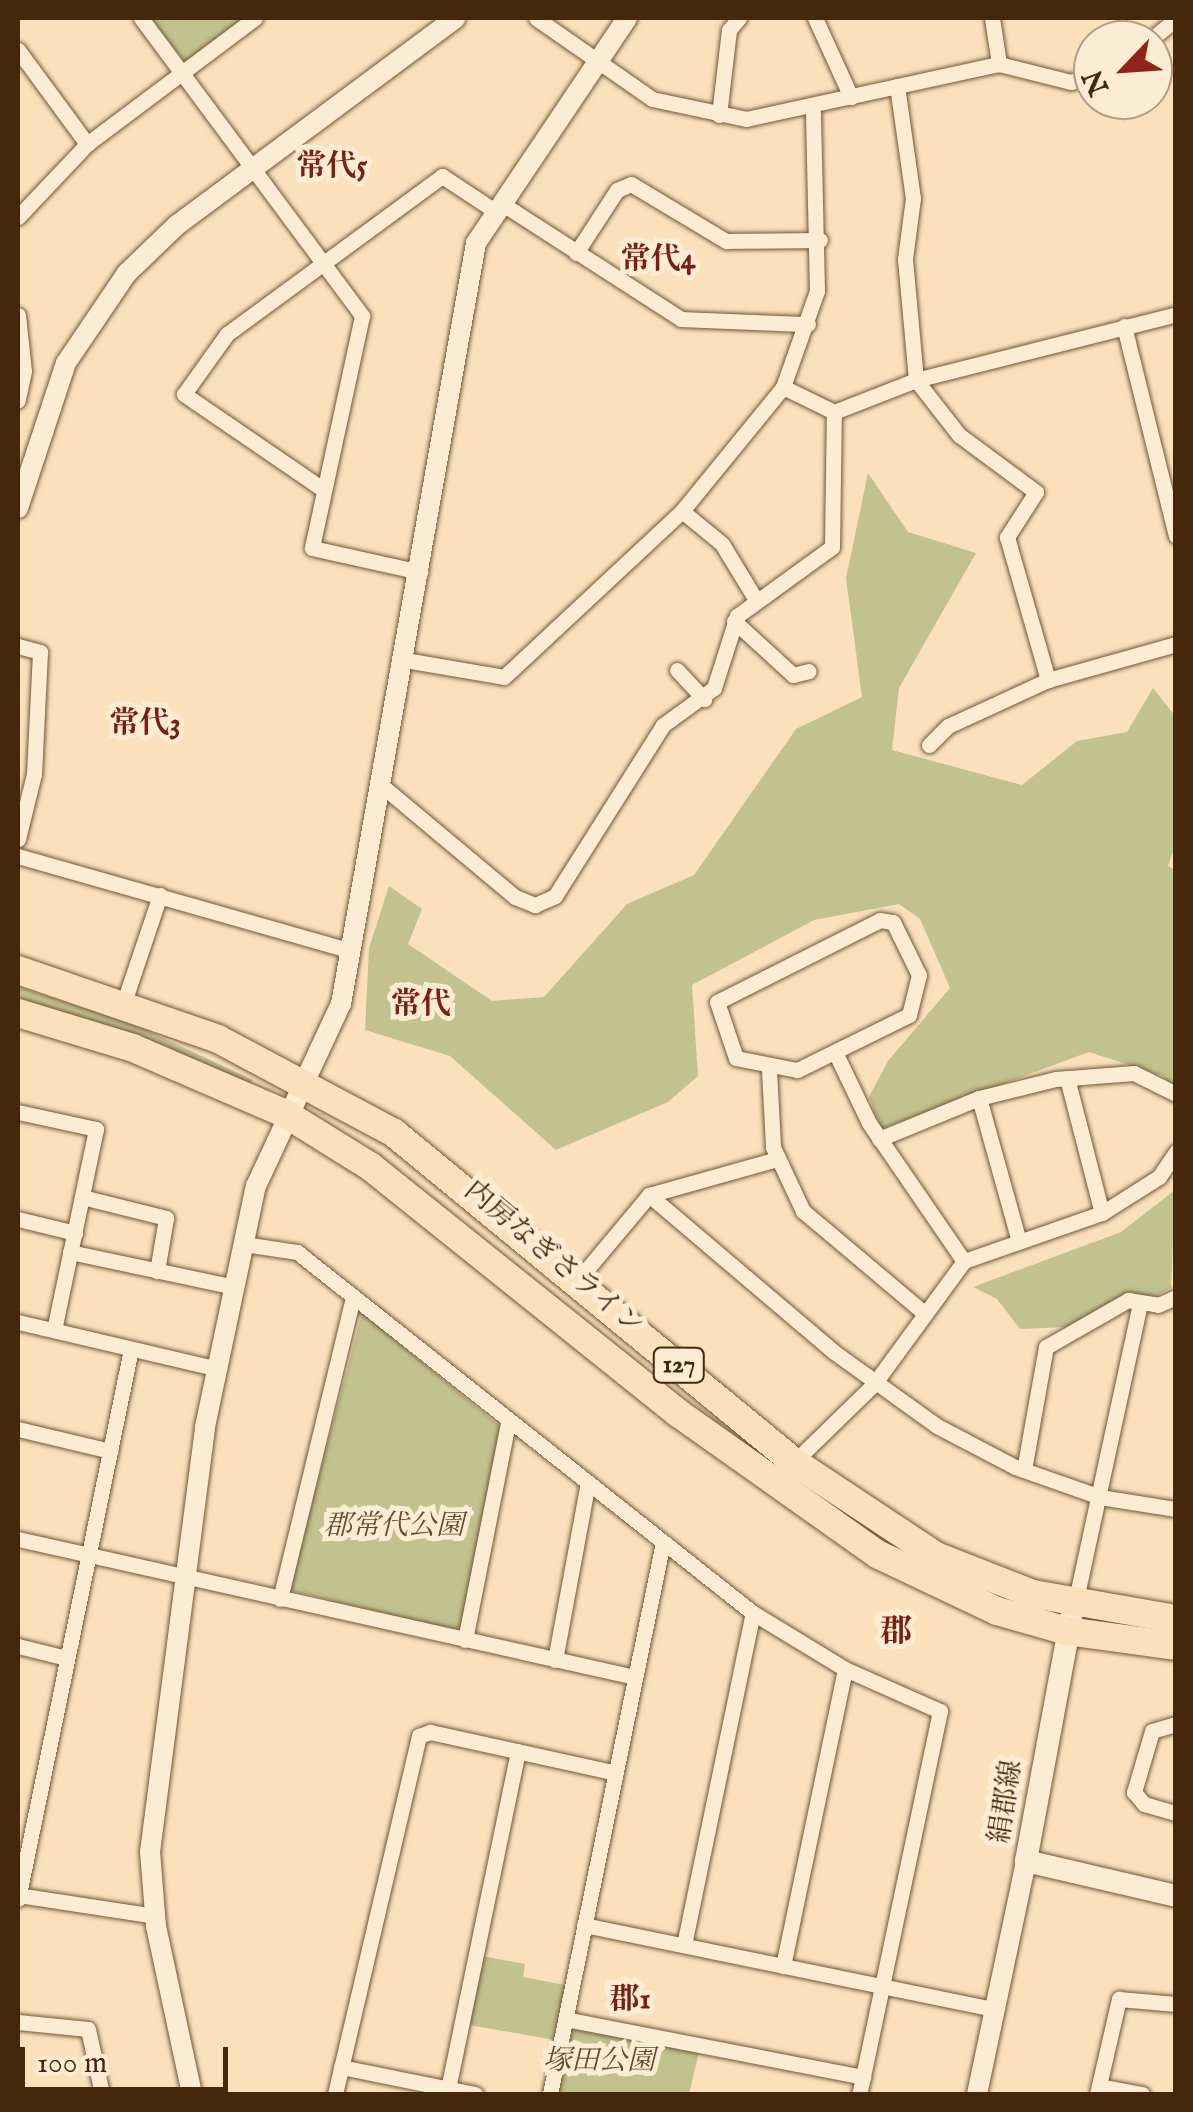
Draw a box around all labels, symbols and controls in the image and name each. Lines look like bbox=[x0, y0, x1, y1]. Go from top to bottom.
north arrow bbox=[1073, 20, 1173, 120]
text: N bbox=[1076, 64, 1118, 100]
district label: 常代5 bbox=[297, 149, 367, 185]
district label: 常代4 bbox=[621, 242, 695, 278]
district label: 常代3 bbox=[109, 706, 181, 742]
district label: 常代 bbox=[391, 987, 451, 1023]
street label: 内房なぎさライン bbox=[456, 1174, 650, 1344]
road number: 127 bbox=[652, 1345, 706, 1385]
park label: 郡常代公園 bbox=[324, 1510, 464, 1544]
district label: 郡 bbox=[880, 1614, 912, 1652]
street label: 絹郡線 bbox=[984, 1758, 1030, 1846]
district label: 郡1 bbox=[609, 1982, 651, 2018]
scale bar bbox=[25, 2027, 232, 2089]
text: 100 m bbox=[37, 2045, 107, 2083]
park label: 塚田公園 bbox=[543, 2045, 655, 2079]

